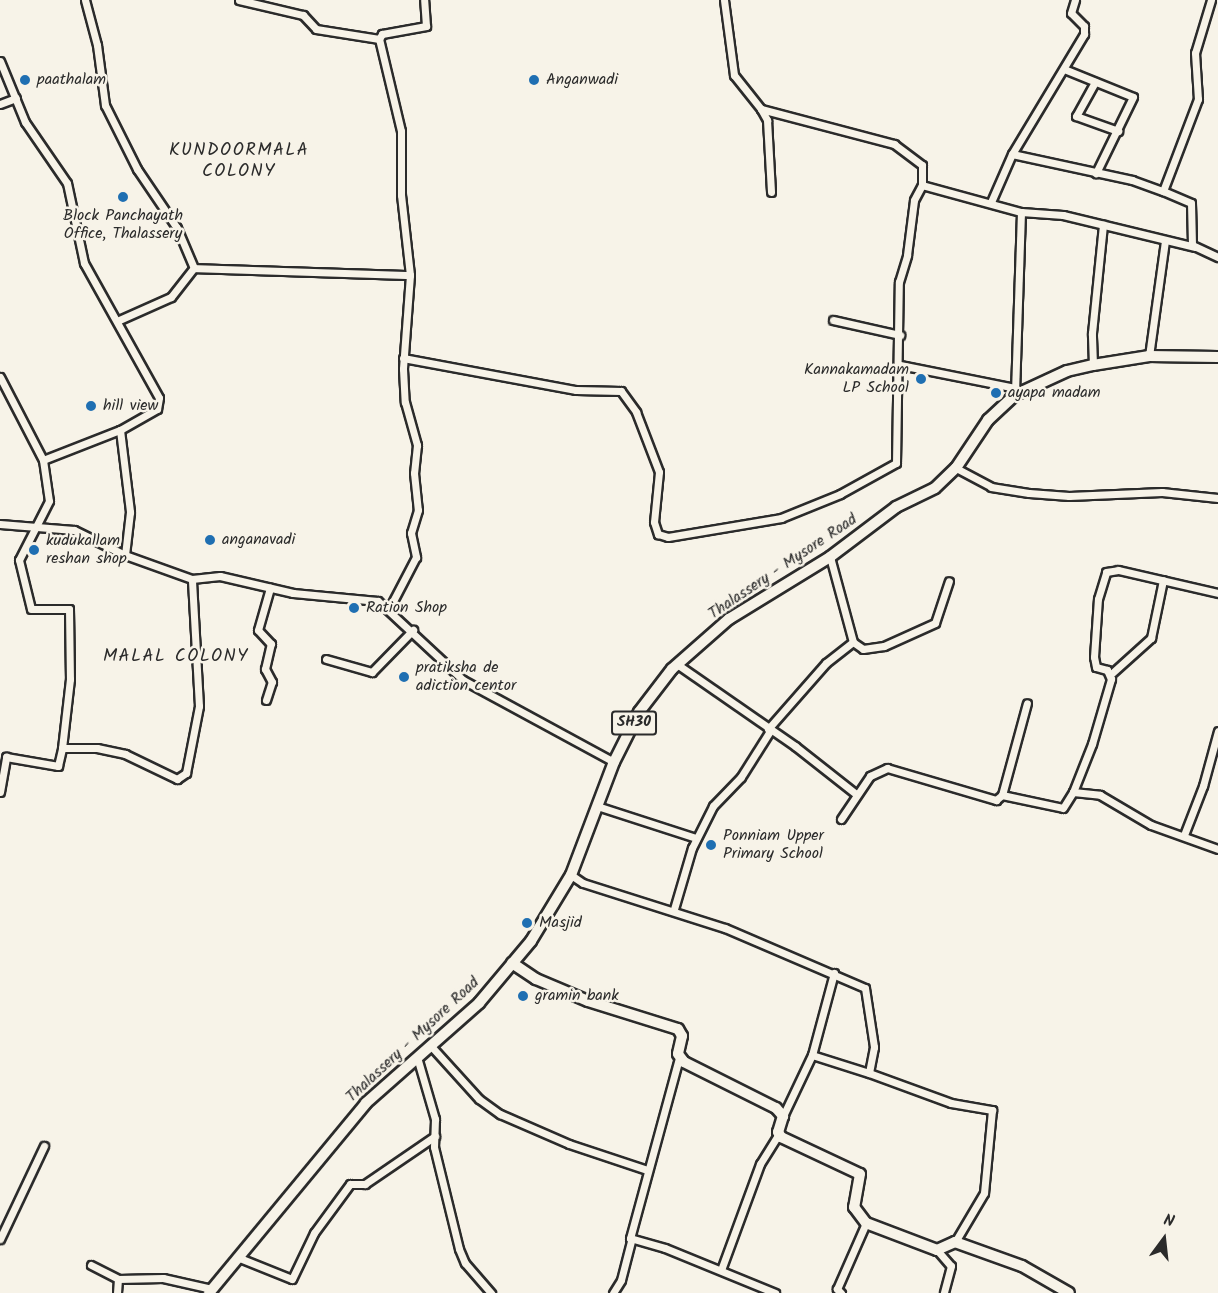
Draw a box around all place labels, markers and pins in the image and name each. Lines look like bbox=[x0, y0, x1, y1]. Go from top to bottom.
place label: paathalam bbox=[37, 70, 106, 90]
place label: Anganwadi bbox=[546, 70, 618, 90]
marker: paathalam bbox=[18, 73, 32, 87]
marker: Anganwadi bbox=[527, 73, 541, 87]
marker: Block Panchayath Office, Thalassery bbox=[116, 190, 130, 204]
place label: Block Panchayath Office, Thalassery bbox=[63, 206, 183, 244]
place label: Kannakamadam LP School bbox=[804, 360, 909, 398]
marker: Kannakamadam LP School bbox=[914, 372, 928, 386]
place label: ayapa madam bbox=[1008, 383, 1101, 403]
marker: ayapa madam bbox=[989, 386, 1003, 400]
place label: hill view bbox=[103, 396, 158, 416]
marker: hill view bbox=[84, 399, 98, 413]
place label: anganavadi bbox=[222, 530, 295, 550]
place label: kudukallam reshan shop bbox=[46, 531, 127, 569]
marker: anganavadi bbox=[203, 533, 217, 547]
marker: kudukallam reshan shop bbox=[27, 543, 41, 557]
place label: Ration Shop bbox=[366, 598, 447, 618]
marker: Ration Shop bbox=[347, 601, 361, 615]
place label: pratiksha de adiction centor bbox=[416, 658, 516, 696]
marker: pratiksha de adiction centor bbox=[397, 670, 411, 684]
place label: Ponniam Upper Primary School bbox=[723, 826, 824, 864]
marker: Ponniam Upper Primary School bbox=[704, 838, 718, 852]
place label: Masjid bbox=[539, 913, 582, 933]
marker: Masjid bbox=[520, 916, 534, 930]
place label: gramin bank bbox=[535, 986, 619, 1006]
marker: gramin bank bbox=[516, 989, 530, 1003]

